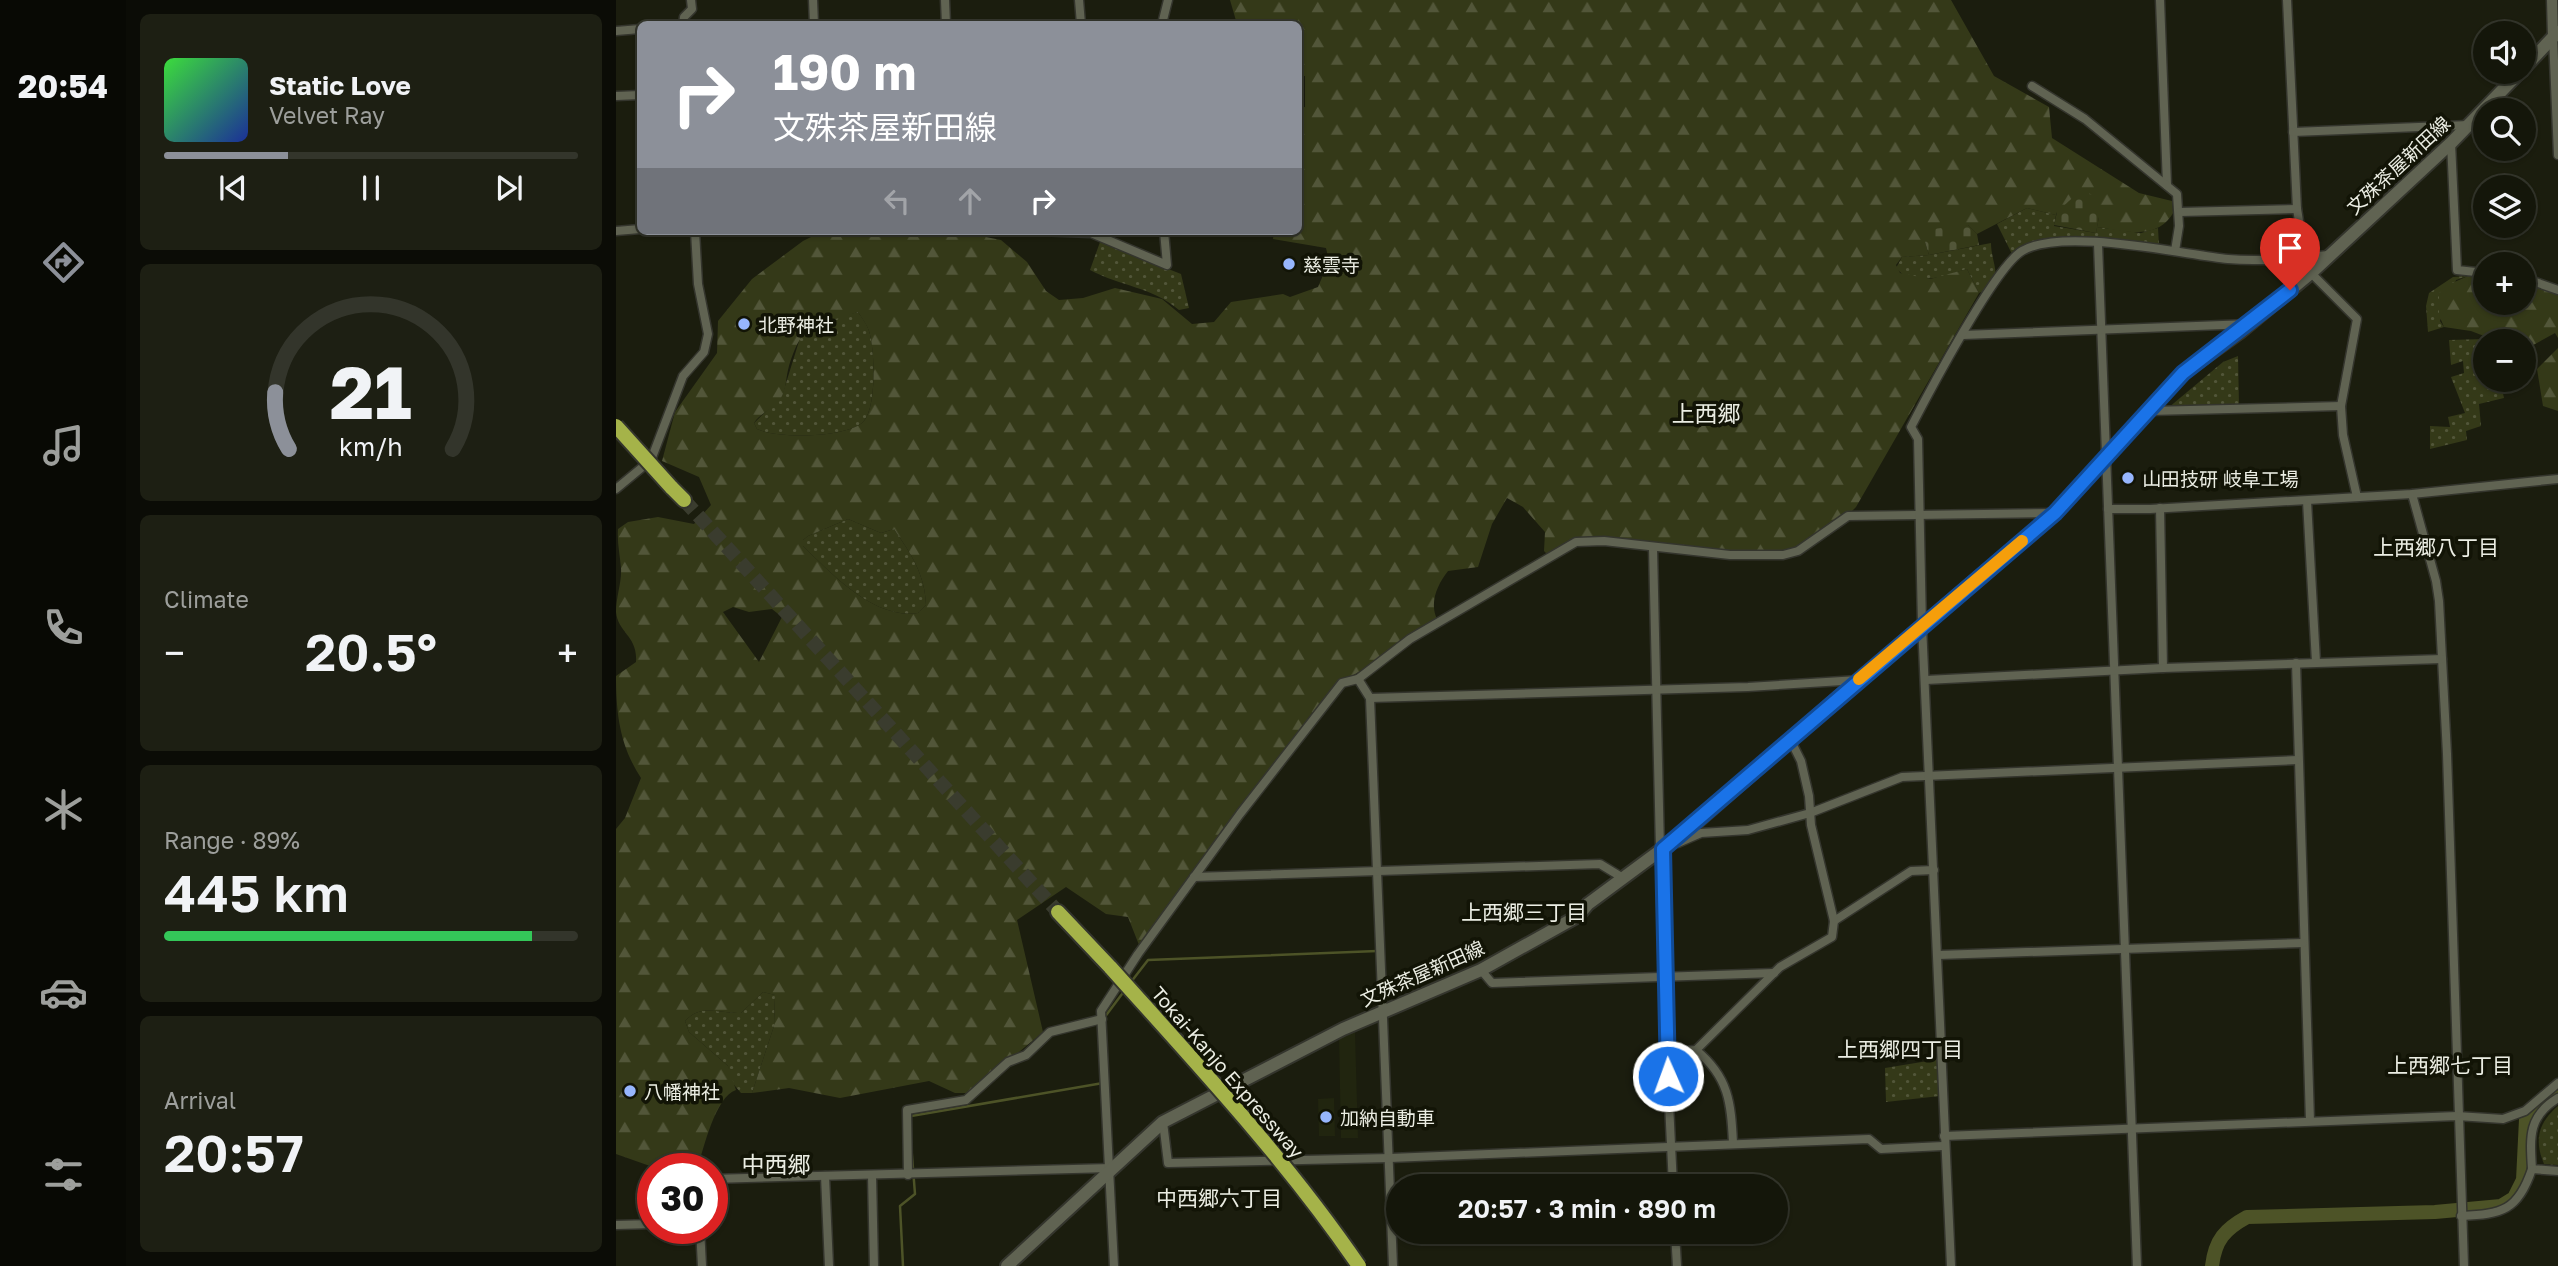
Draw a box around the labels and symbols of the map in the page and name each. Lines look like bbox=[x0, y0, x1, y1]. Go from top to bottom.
street label: 文殊茶屋新田線 bbox=[2342, 111, 2454, 219]
pin bbox=[2260, 218, 2320, 290]
place label: 慈雲寺 bbox=[1303, 253, 1360, 276]
marker: 慈雲寺 bbox=[1281, 256, 1297, 272]
place label: 北野神社 bbox=[758, 313, 834, 336]
marker: 北野神社 bbox=[736, 316, 752, 332]
district label: 上西郷 bbox=[1672, 399, 1741, 427]
place label: 山田技研 岐阜工場 bbox=[2142, 467, 2299, 490]
marker: 山田技研 岐阜工場 bbox=[2120, 470, 2136, 486]
district label: 上西郷八丁目 bbox=[2373, 534, 2499, 560]
district label: 上西郷三丁目 bbox=[1461, 899, 1587, 925]
street label: 文殊茶屋新田線 bbox=[1357, 935, 1487, 1011]
street label: Tokai-Kanjo Expressway bbox=[1147, 982, 1309, 1163]
district label: 上西郷四丁目 bbox=[1837, 1036, 1963, 1062]
position arrow bbox=[1631, 1039, 1705, 1113]
district label: 上西郷七丁目 bbox=[2387, 1052, 2513, 1078]
place label: 八幡神社 bbox=[644, 1080, 720, 1103]
marker: 八幡神社 bbox=[622, 1083, 638, 1099]
place label: 加納自動車 bbox=[1340, 1106, 1435, 1129]
marker: 加納自動車 bbox=[1318, 1109, 1334, 1125]
district label: 中西郷 bbox=[742, 1150, 811, 1178]
speed limit sign: 30 bbox=[637, 1153, 728, 1244]
district label: 中西郷六丁目 bbox=[1156, 1185, 1282, 1211]

